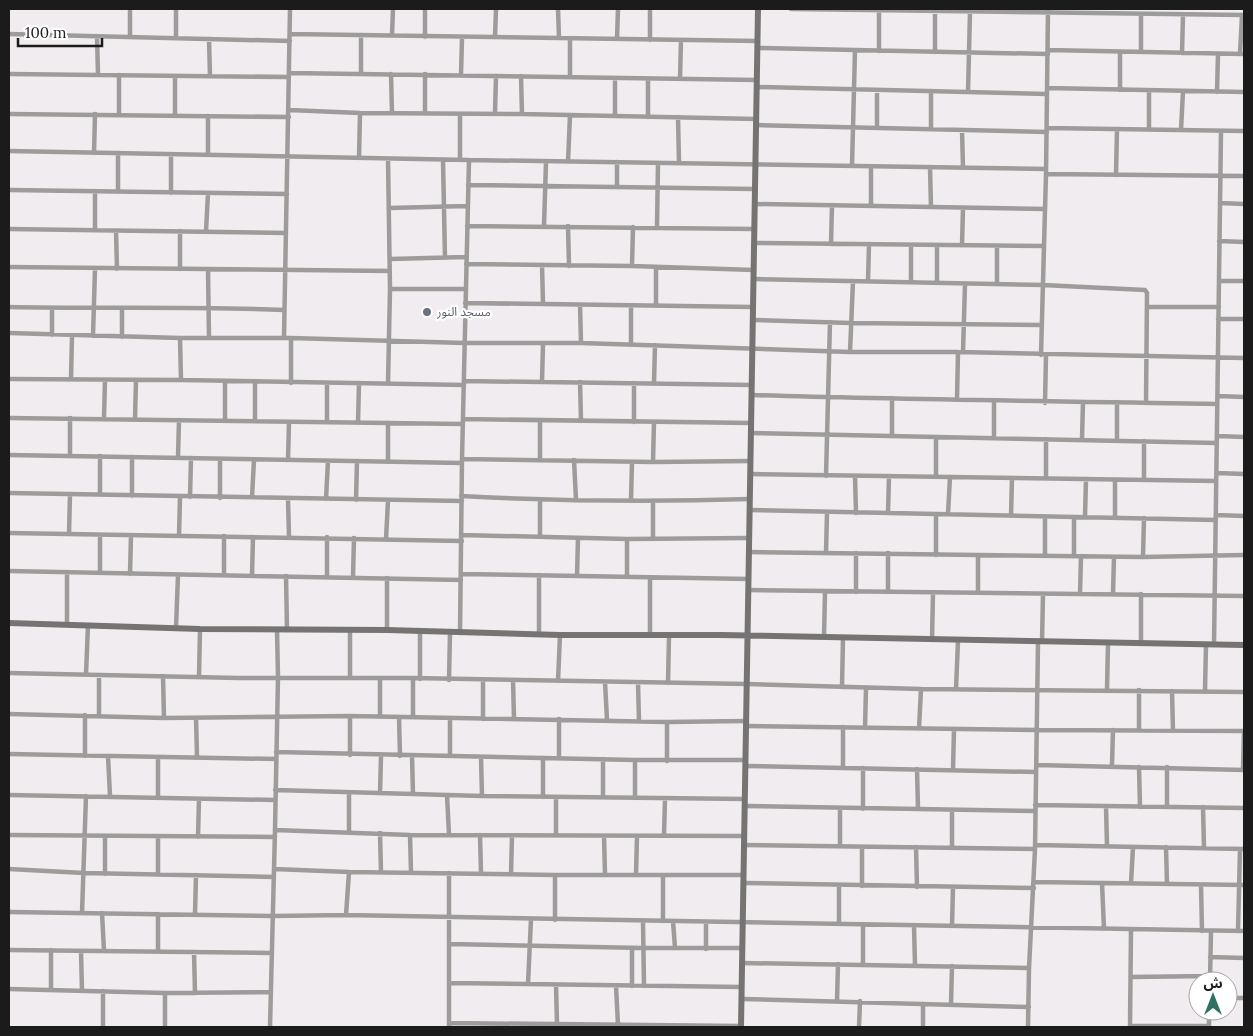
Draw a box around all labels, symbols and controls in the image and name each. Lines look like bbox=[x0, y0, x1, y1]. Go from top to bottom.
scale bar bbox=[18, 15, 101, 47]
text: 100 m bbox=[25, 23, 66, 42]
place label: مسجد النور bbox=[436, 304, 491, 319]
marker: مسجد النور bbox=[421, 306, 433, 318]
north arrow bbox=[1188, 971, 1238, 1021]
text: ش bbox=[1203, 974, 1223, 992]

